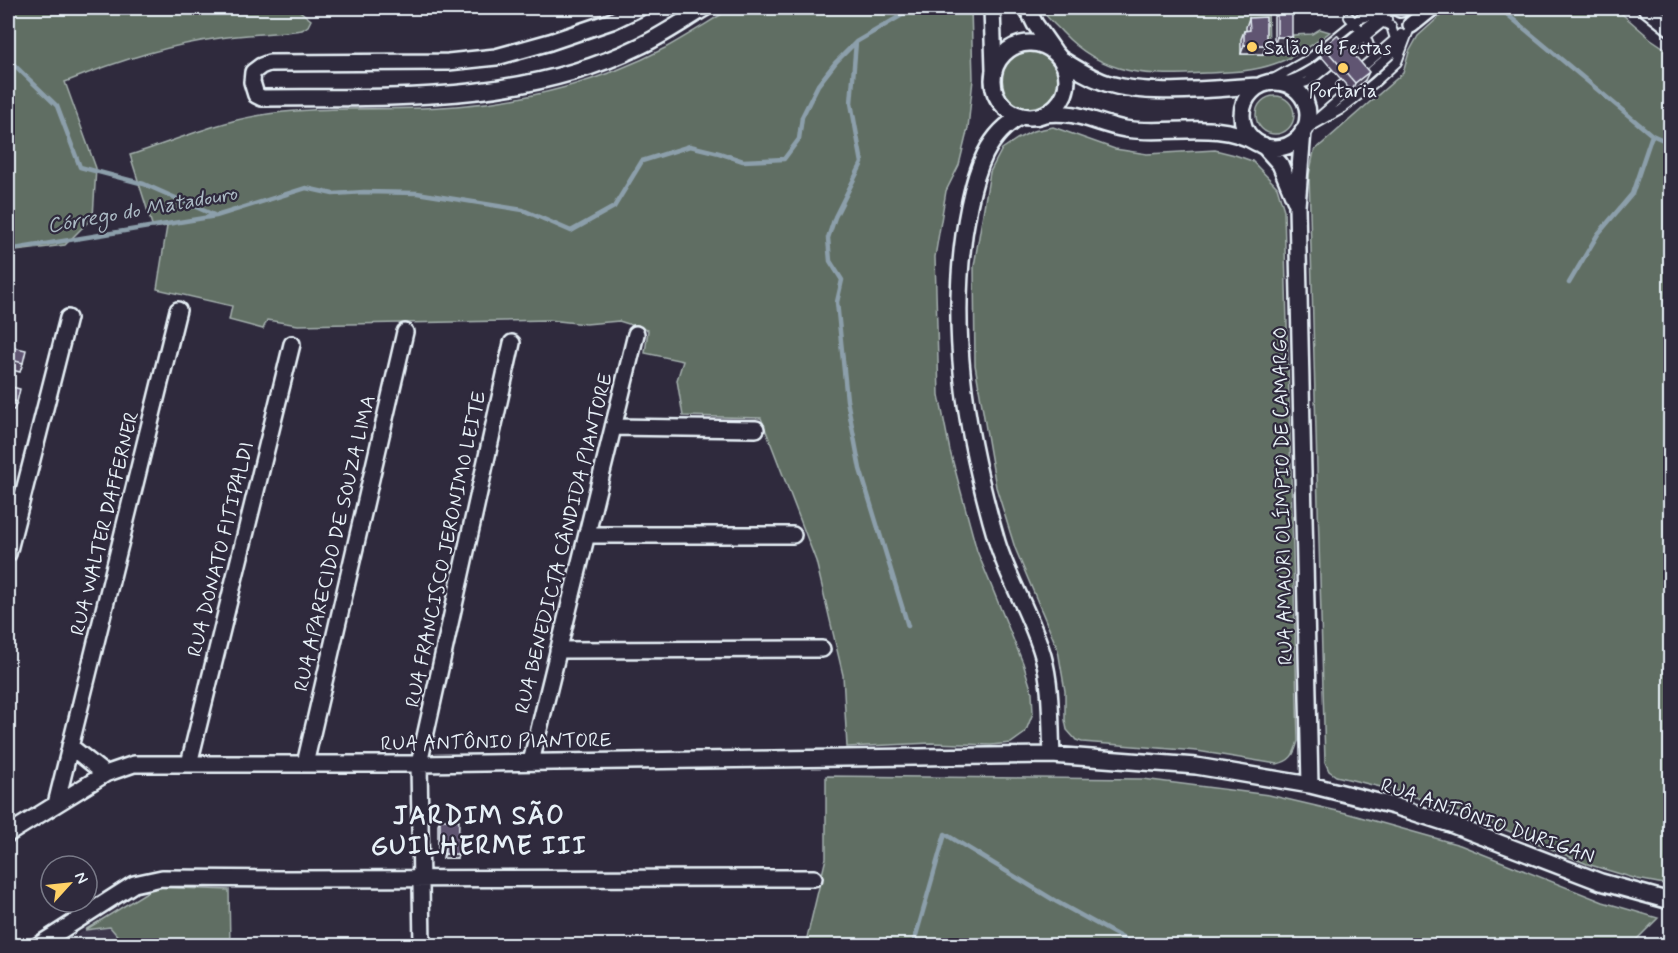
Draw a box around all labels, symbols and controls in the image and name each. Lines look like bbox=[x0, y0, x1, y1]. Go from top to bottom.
place label: Salão de Festas bbox=[1264, 35, 1392, 62]
marker: Salão de Festas bbox=[1245, 40, 1259, 54]
marker: Portaria bbox=[1336, 61, 1350, 75]
place label: Portaria bbox=[1309, 78, 1377, 105]
water label: Córrego do Matadouro bbox=[45, 179, 241, 242]
street label: RUA AMAURI OLÍMPIO DE CAMARGO bbox=[1267, 327, 1300, 665]
street label: RUA BENEDICTA CÂNDIDA PIANTORE bbox=[509, 370, 620, 716]
street label: RUA FRANCISCO JERONIMO LEITE bbox=[400, 389, 493, 710]
street label: RUA APARECIDO DE SOUZA LIMA bbox=[288, 393, 383, 694]
street label: RUA WALTER DAFFERNER bbox=[64, 408, 146, 638]
street label: RUA DONATO FITIPALDI bbox=[182, 439, 261, 660]
street label: RUA ANTÔNIO PIANTORE bbox=[380, 727, 612, 758]
street label: RUA ANTÔNIO DURIGAN bbox=[1377, 772, 1598, 871]
district label: JARDIM SÃO GUILHERME III bbox=[371, 800, 587, 864]
north arrow bbox=[39, 854, 99, 914]
text: N bbox=[69, 868, 93, 887]

